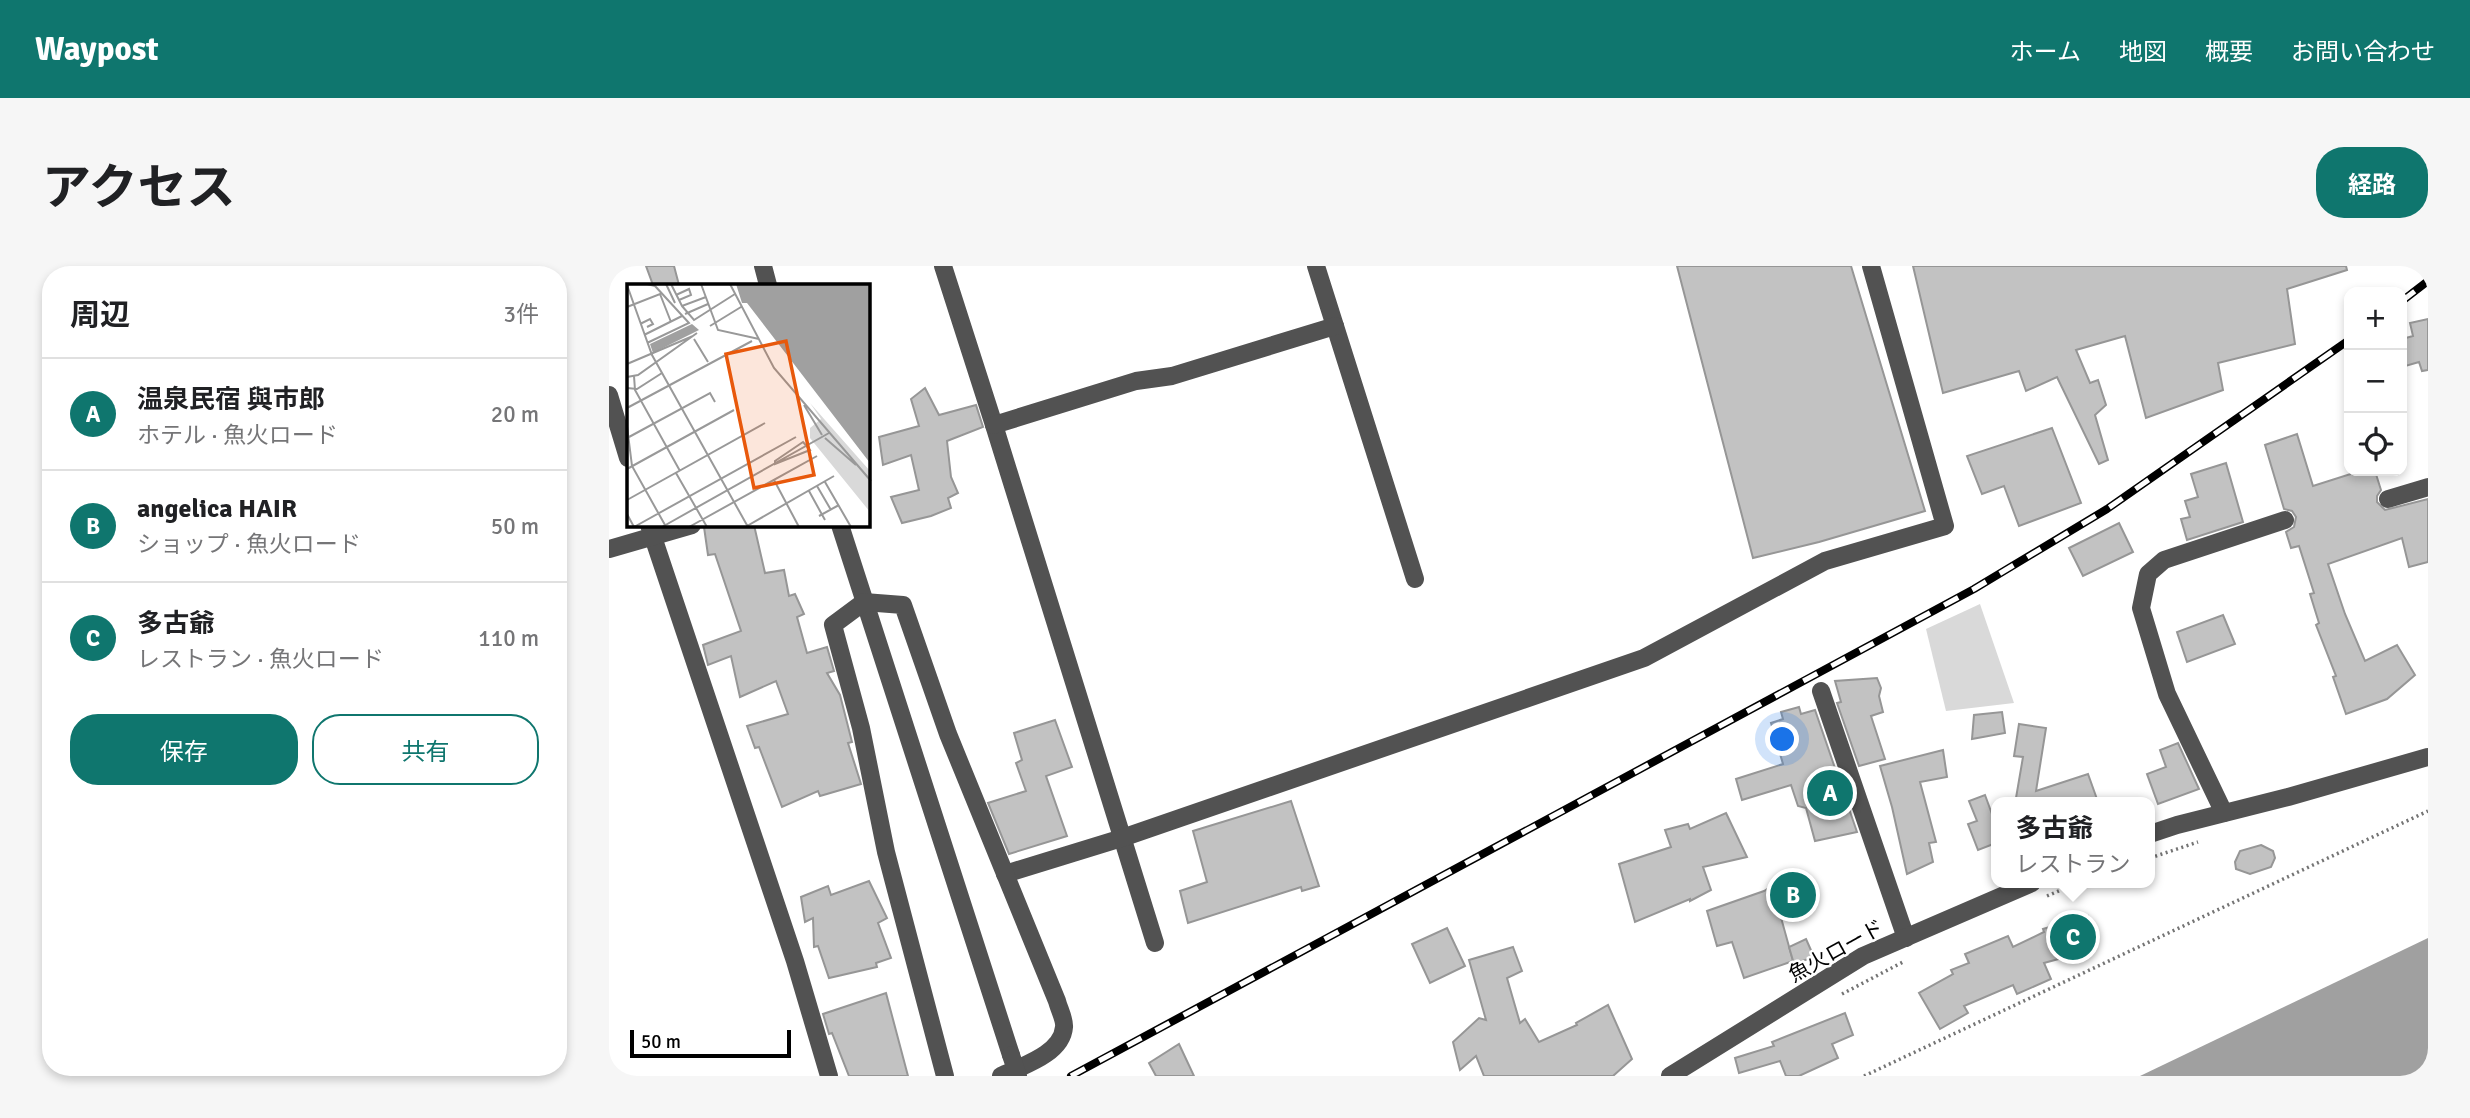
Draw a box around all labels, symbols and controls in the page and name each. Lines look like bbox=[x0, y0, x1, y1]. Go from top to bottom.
text: Waypost bbox=[35, 29, 159, 70]
text: ホーム bbox=[2010, 37, 2081, 67]
text: 地図 bbox=[2119, 37, 2167, 67]
text: 概要 bbox=[2205, 37, 2253, 67]
text: お問い合わせ bbox=[2291, 37, 2435, 67]
button: 経路 bbox=[2316, 147, 2428, 218]
text: アクセス bbox=[42, 158, 236, 218]
inset map bbox=[627, 284, 870, 527]
map controls bbox=[2344, 287, 2407, 476]
button: + bbox=[2344, 287, 2407, 350]
text: 周辺 bbox=[70, 297, 130, 334]
text: 3件 bbox=[504, 300, 539, 329]
button: − bbox=[2344, 350, 2407, 413]
text: 温泉民宿 與市郎 bbox=[137, 384, 325, 416]
text: A bbox=[86, 400, 100, 429]
text: 20 m bbox=[491, 400, 539, 429]
button: locate bbox=[2344, 413, 2407, 476]
text: ホテル · 魚火ロード bbox=[137, 421, 338, 450]
text: angelica HAIR bbox=[137, 493, 297, 525]
text: B bbox=[86, 512, 100, 541]
text: 50 m bbox=[491, 512, 539, 541]
text: ショップ · 魚火ロード bbox=[137, 530, 361, 559]
text: 多古爺 bbox=[137, 608, 215, 640]
text: C bbox=[86, 624, 100, 653]
text: 110 m bbox=[478, 624, 539, 653]
text: レストラン · 魚火ロード bbox=[137, 645, 384, 674]
button: 保存 bbox=[70, 714, 298, 785]
button: 共有 bbox=[312, 714, 539, 785]
your location bbox=[1765, 722, 1799, 756]
pin: A bbox=[1807, 767, 1853, 819]
popup bbox=[1991, 797, 2155, 888]
text: 多古爺 bbox=[2016, 813, 2094, 845]
text: レストラン bbox=[2016, 850, 2131, 879]
pin: B bbox=[1770, 869, 1816, 921]
pin: C bbox=[2050, 911, 2096, 963]
street label: 魚火ロード bbox=[1784, 914, 1888, 988]
scale bar bbox=[630, 1027, 791, 1059]
text: 50 m bbox=[641, 1030, 681, 1054]

